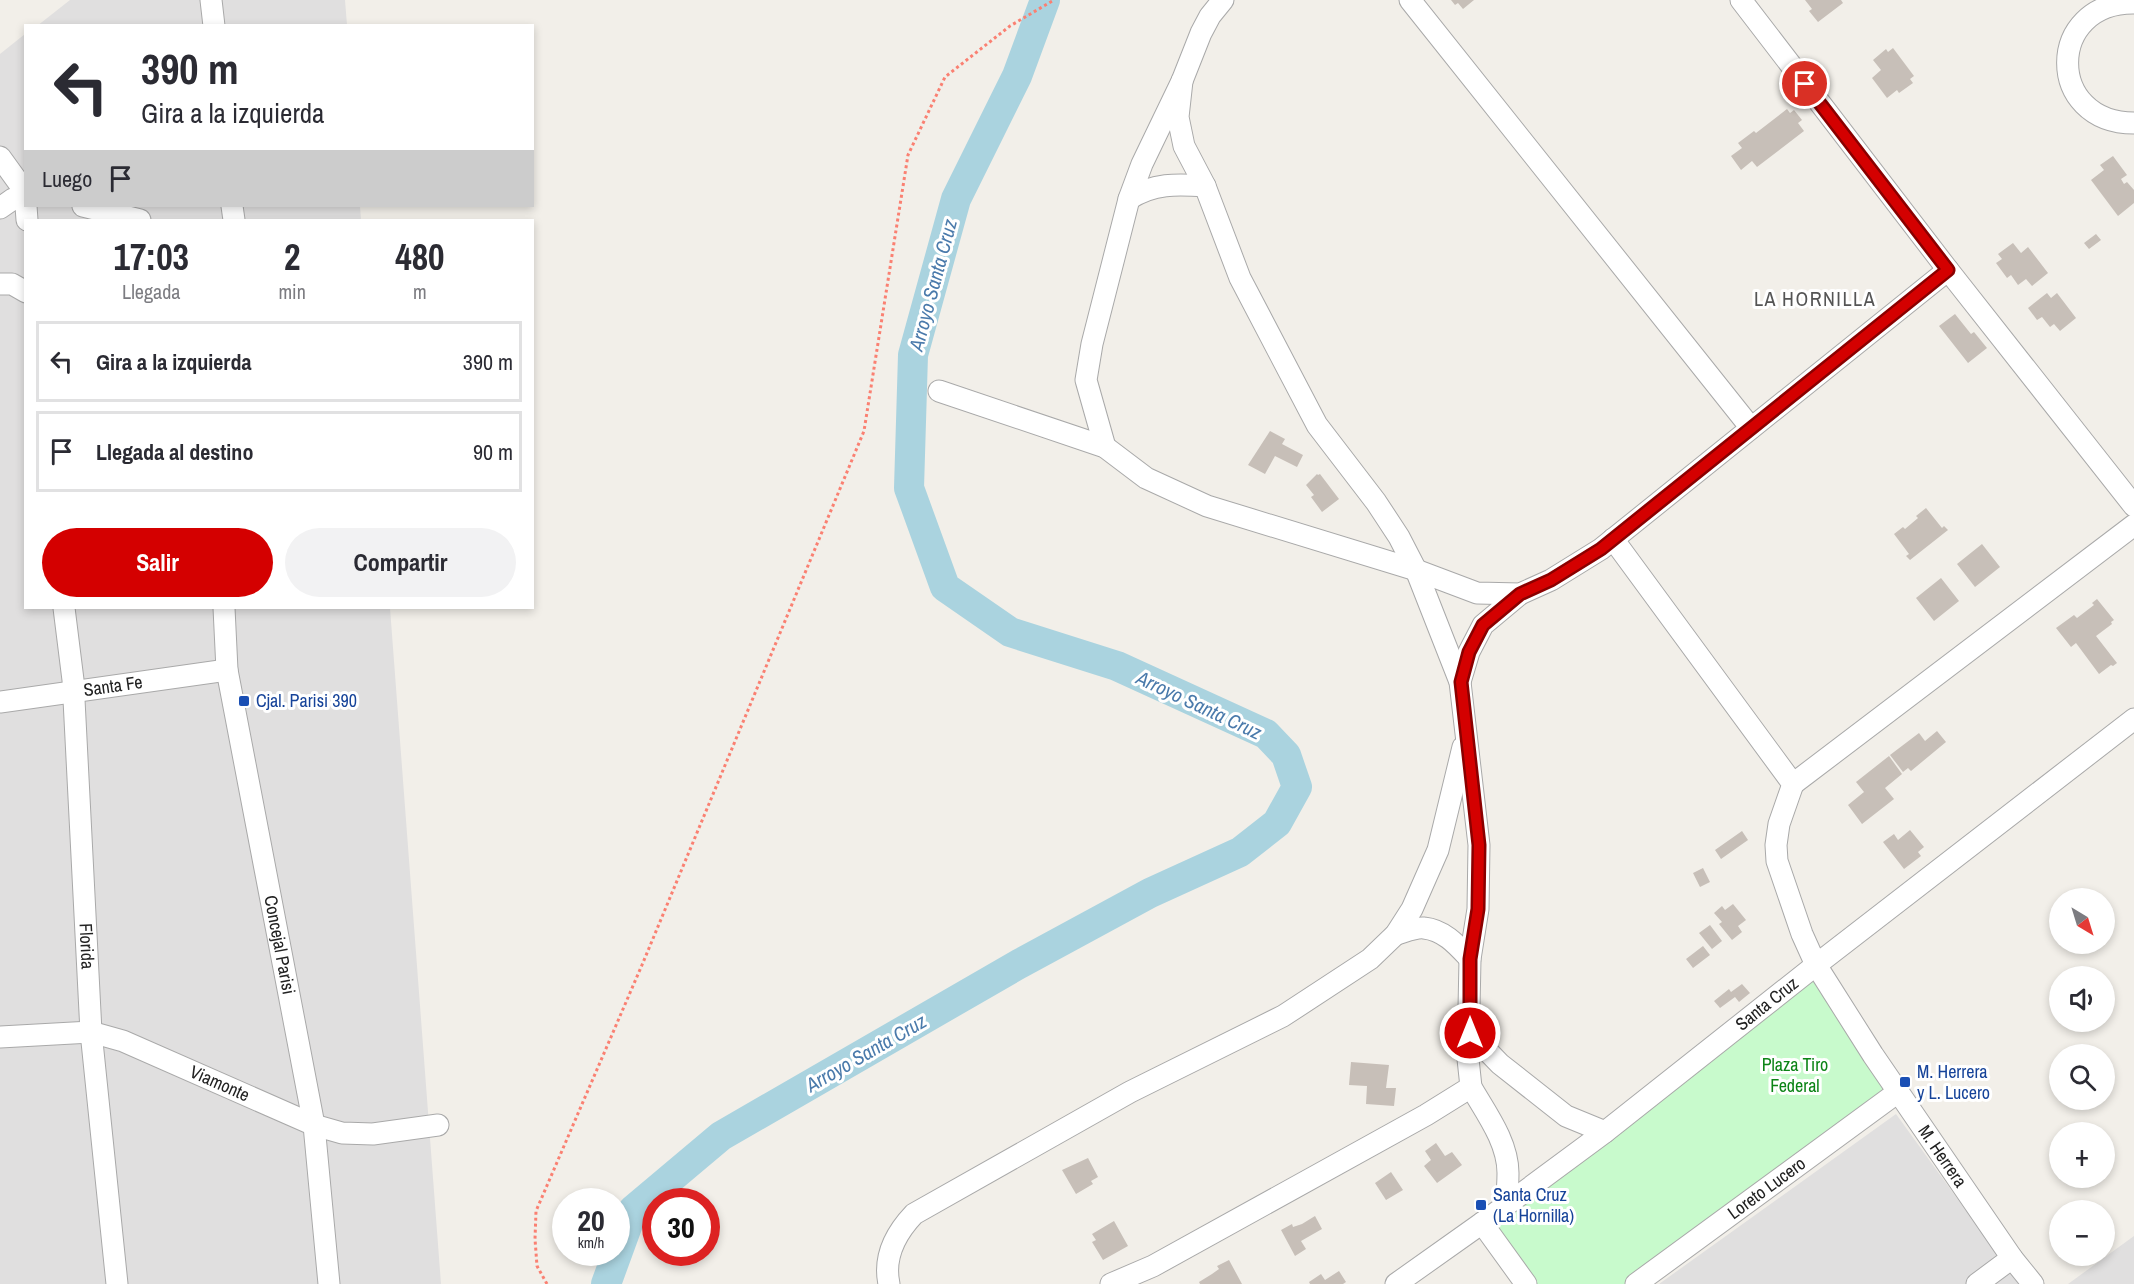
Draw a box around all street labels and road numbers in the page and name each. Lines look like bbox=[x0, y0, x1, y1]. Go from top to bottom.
street label: Santa Fe bbox=[82, 669, 144, 702]
street label: Concejal Parisi bbox=[258, 893, 302, 996]
street label: Florida bbox=[73, 922, 101, 970]
street label: Santa Cruz bbox=[1730, 971, 1803, 1036]
street label: Viamonte bbox=[186, 1059, 254, 1107]
street label: M. Herrera bbox=[1912, 1120, 1973, 1192]
street label: Loreto Lucero bbox=[1722, 1151, 1811, 1225]

